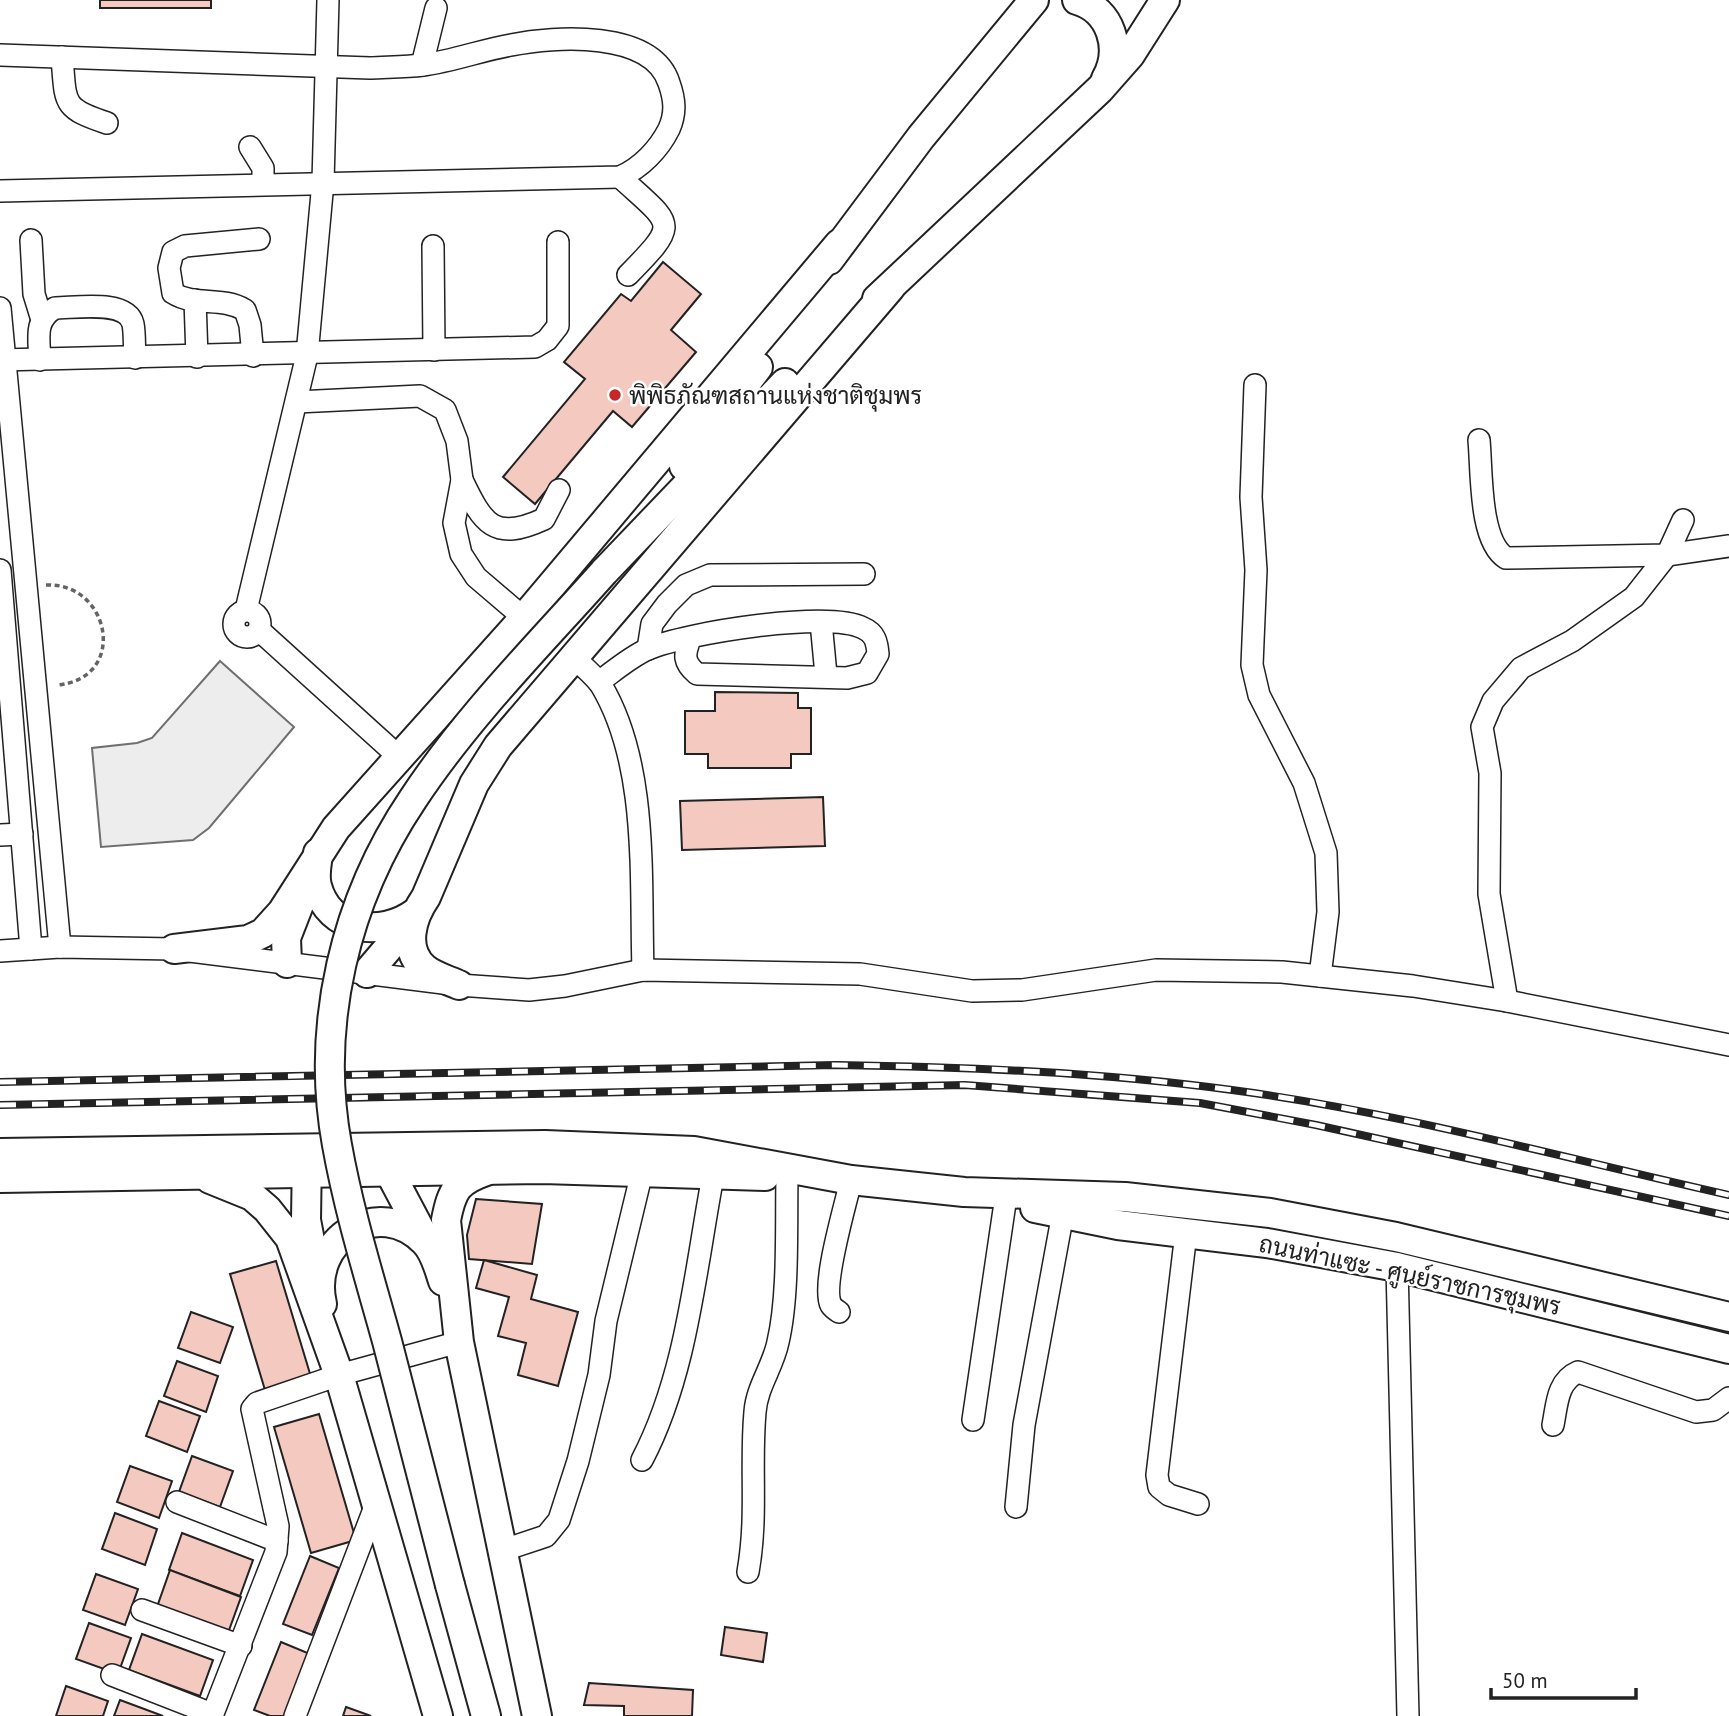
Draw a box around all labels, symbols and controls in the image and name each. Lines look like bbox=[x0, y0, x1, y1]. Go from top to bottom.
place label: พิพิธภัณฑสถานแห่งชาติชุมพร bbox=[629, 380, 922, 412]
marker: พิพิธภัณฑสถานแห่งชาติชุมพร bbox=[607, 387, 623, 403]
street label: ถนนท่าแซะ - ศูนย์ราชการชุมพร bbox=[1256, 1228, 1564, 1324]
scale bar bbox=[1491, 1656, 1636, 1700]
text: 50 m bbox=[1502, 1667, 1548, 1694]

